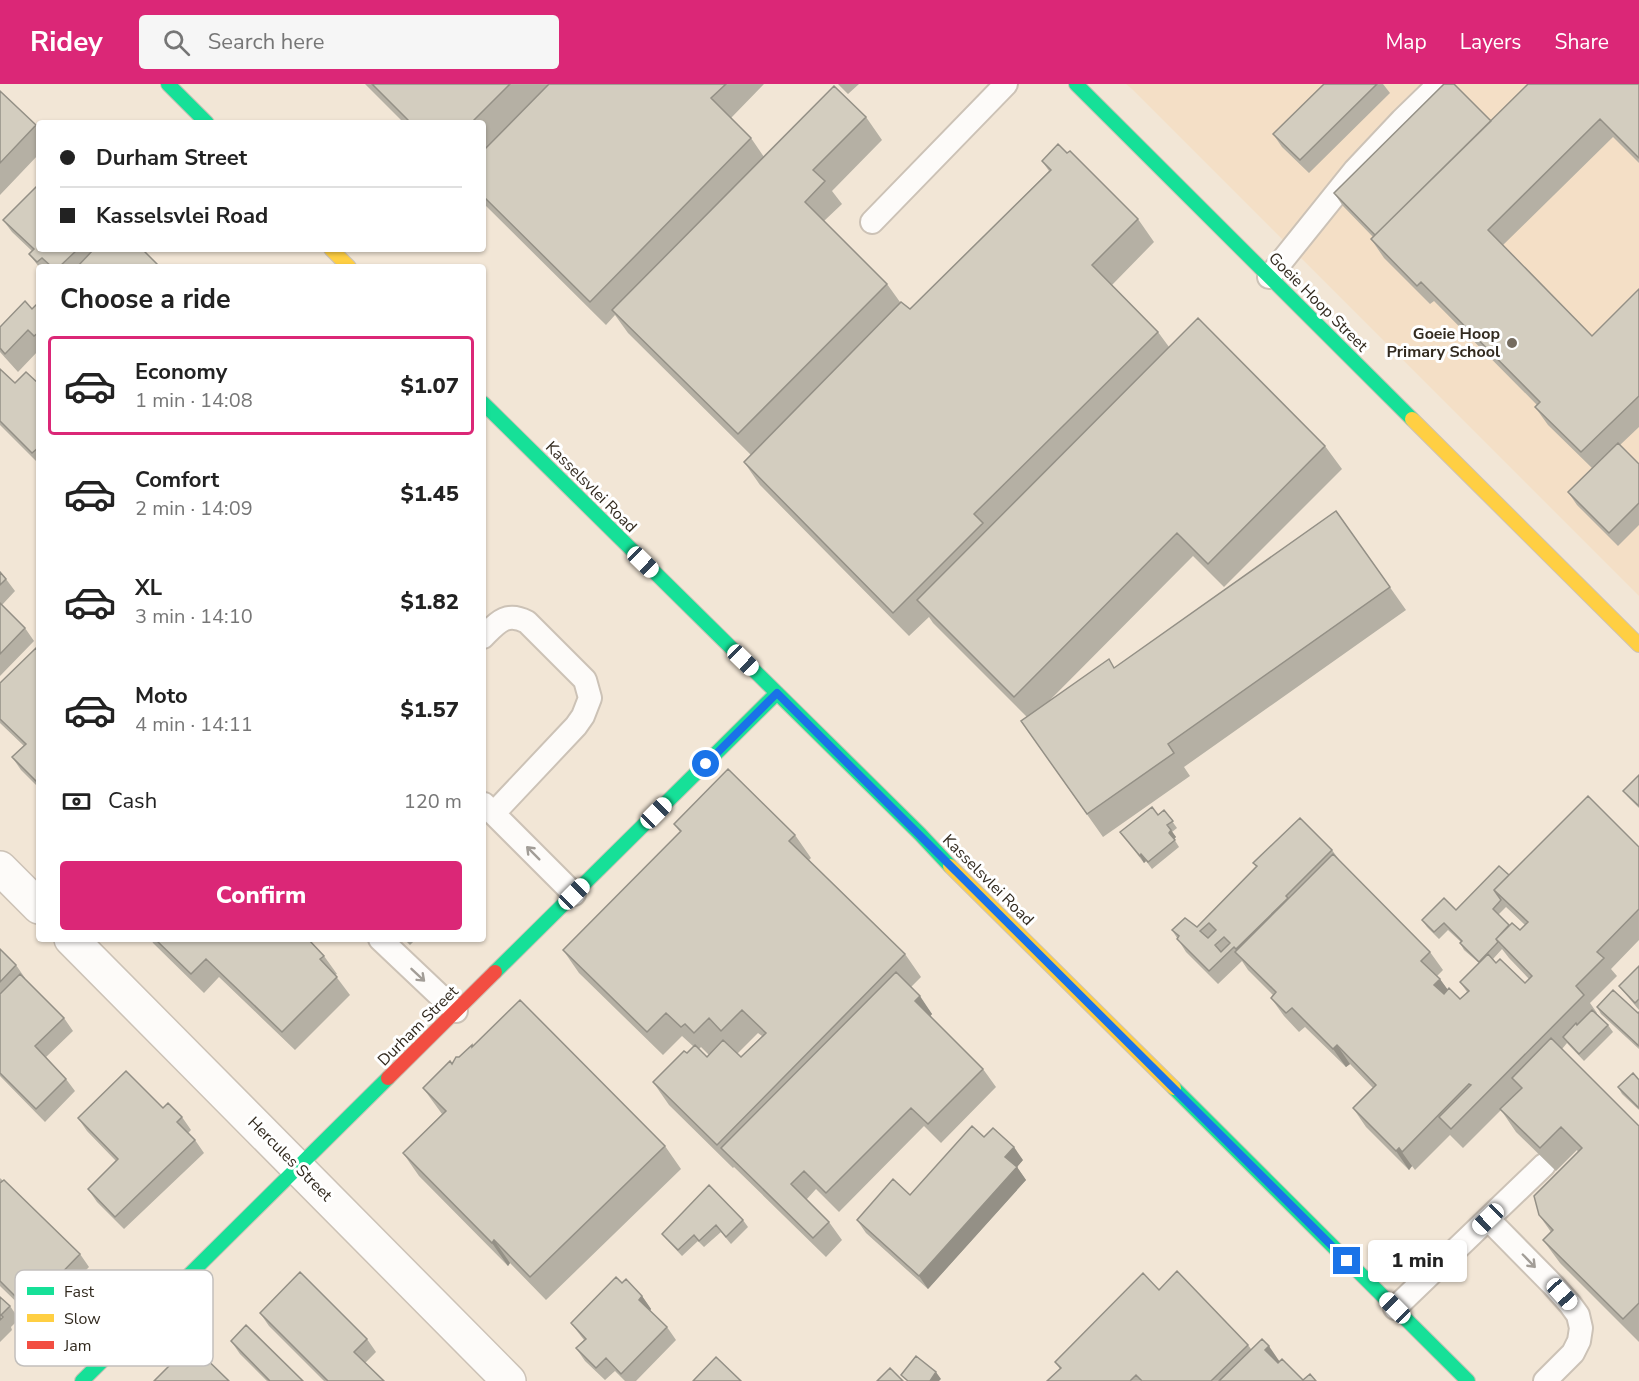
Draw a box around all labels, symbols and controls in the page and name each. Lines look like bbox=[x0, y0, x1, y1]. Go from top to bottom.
search box bbox=[139, 15, 559, 69]
text: Ridey bbox=[30, 23, 103, 61]
icon: search bbox=[160, 26, 193, 59]
text: Search here bbox=[208, 27, 324, 57]
text: Map bbox=[1385, 28, 1427, 56]
text: Layers bbox=[1460, 28, 1521, 56]
text: Share bbox=[1554, 28, 1609, 56]
text: Durham Street bbox=[96, 143, 247, 173]
text: Kasselsvlei Road bbox=[96, 201, 268, 231]
street label: Goeie Hoop Street bbox=[1263, 247, 1373, 357]
text: Choose a ride bbox=[60, 281, 231, 318]
place label: Goeie Hoop Primary School bbox=[1387, 323, 1500, 363]
marker: Goeie Hoop Primary School bbox=[1505, 336, 1519, 350]
text: Economy bbox=[135, 357, 227, 387]
icon: car bbox=[63, 359, 117, 413]
text: $1.07 bbox=[400, 371, 459, 401]
text: 1 min · 14:08 bbox=[135, 387, 253, 414]
street label: Kasselsvlei Road bbox=[540, 436, 642, 538]
text: Comfort bbox=[135, 465, 219, 495]
icon: car bbox=[63, 467, 117, 521]
text: $1.45 bbox=[400, 479, 459, 509]
text: 2 min · 14:09 bbox=[135, 495, 253, 522]
car bbox=[624, 543, 662, 581]
text: XL bbox=[135, 573, 162, 603]
icon: car bbox=[63, 575, 117, 629]
text: $1.82 bbox=[400, 587, 459, 617]
text: 3 min · 14:10 bbox=[135, 603, 253, 630]
car bbox=[724, 641, 762, 679]
text: Moto bbox=[135, 681, 188, 711]
icon: car bbox=[63, 683, 117, 737]
text: $1.57 bbox=[400, 695, 459, 725]
text: 4 min · 14:11 bbox=[135, 711, 253, 738]
route start bbox=[692, 750, 719, 777]
icon: cash bbox=[60, 785, 93, 818]
text: Cash bbox=[108, 786, 157, 816]
text: 120 m bbox=[404, 788, 462, 815]
car bbox=[637, 794, 675, 832]
street label: Kasselsvlei Road bbox=[937, 829, 1039, 931]
one-way arrow bbox=[525, 845, 540, 860]
button: Confirm bbox=[60, 861, 462, 930]
car bbox=[555, 875, 593, 913]
one-way arrow bbox=[410, 968, 425, 982]
street label: Durham Street bbox=[373, 981, 463, 1071]
street label: Hercules Street bbox=[243, 1112, 337, 1206]
car bbox=[1469, 1200, 1507, 1238]
callout: 1 min bbox=[1368, 1240, 1467, 1282]
route end bbox=[1333, 1247, 1360, 1274]
text: 1 min bbox=[1391, 1247, 1444, 1274]
one-way arrow bbox=[1521, 1253, 1536, 1268]
legend bbox=[15, 1270, 213, 1366]
car bbox=[1543, 1275, 1581, 1313]
text: Fast bbox=[64, 1281, 95, 1303]
car bbox=[1376, 1289, 1414, 1327]
text: Slow bbox=[64, 1308, 101, 1330]
text: Jam bbox=[63, 1335, 91, 1357]

